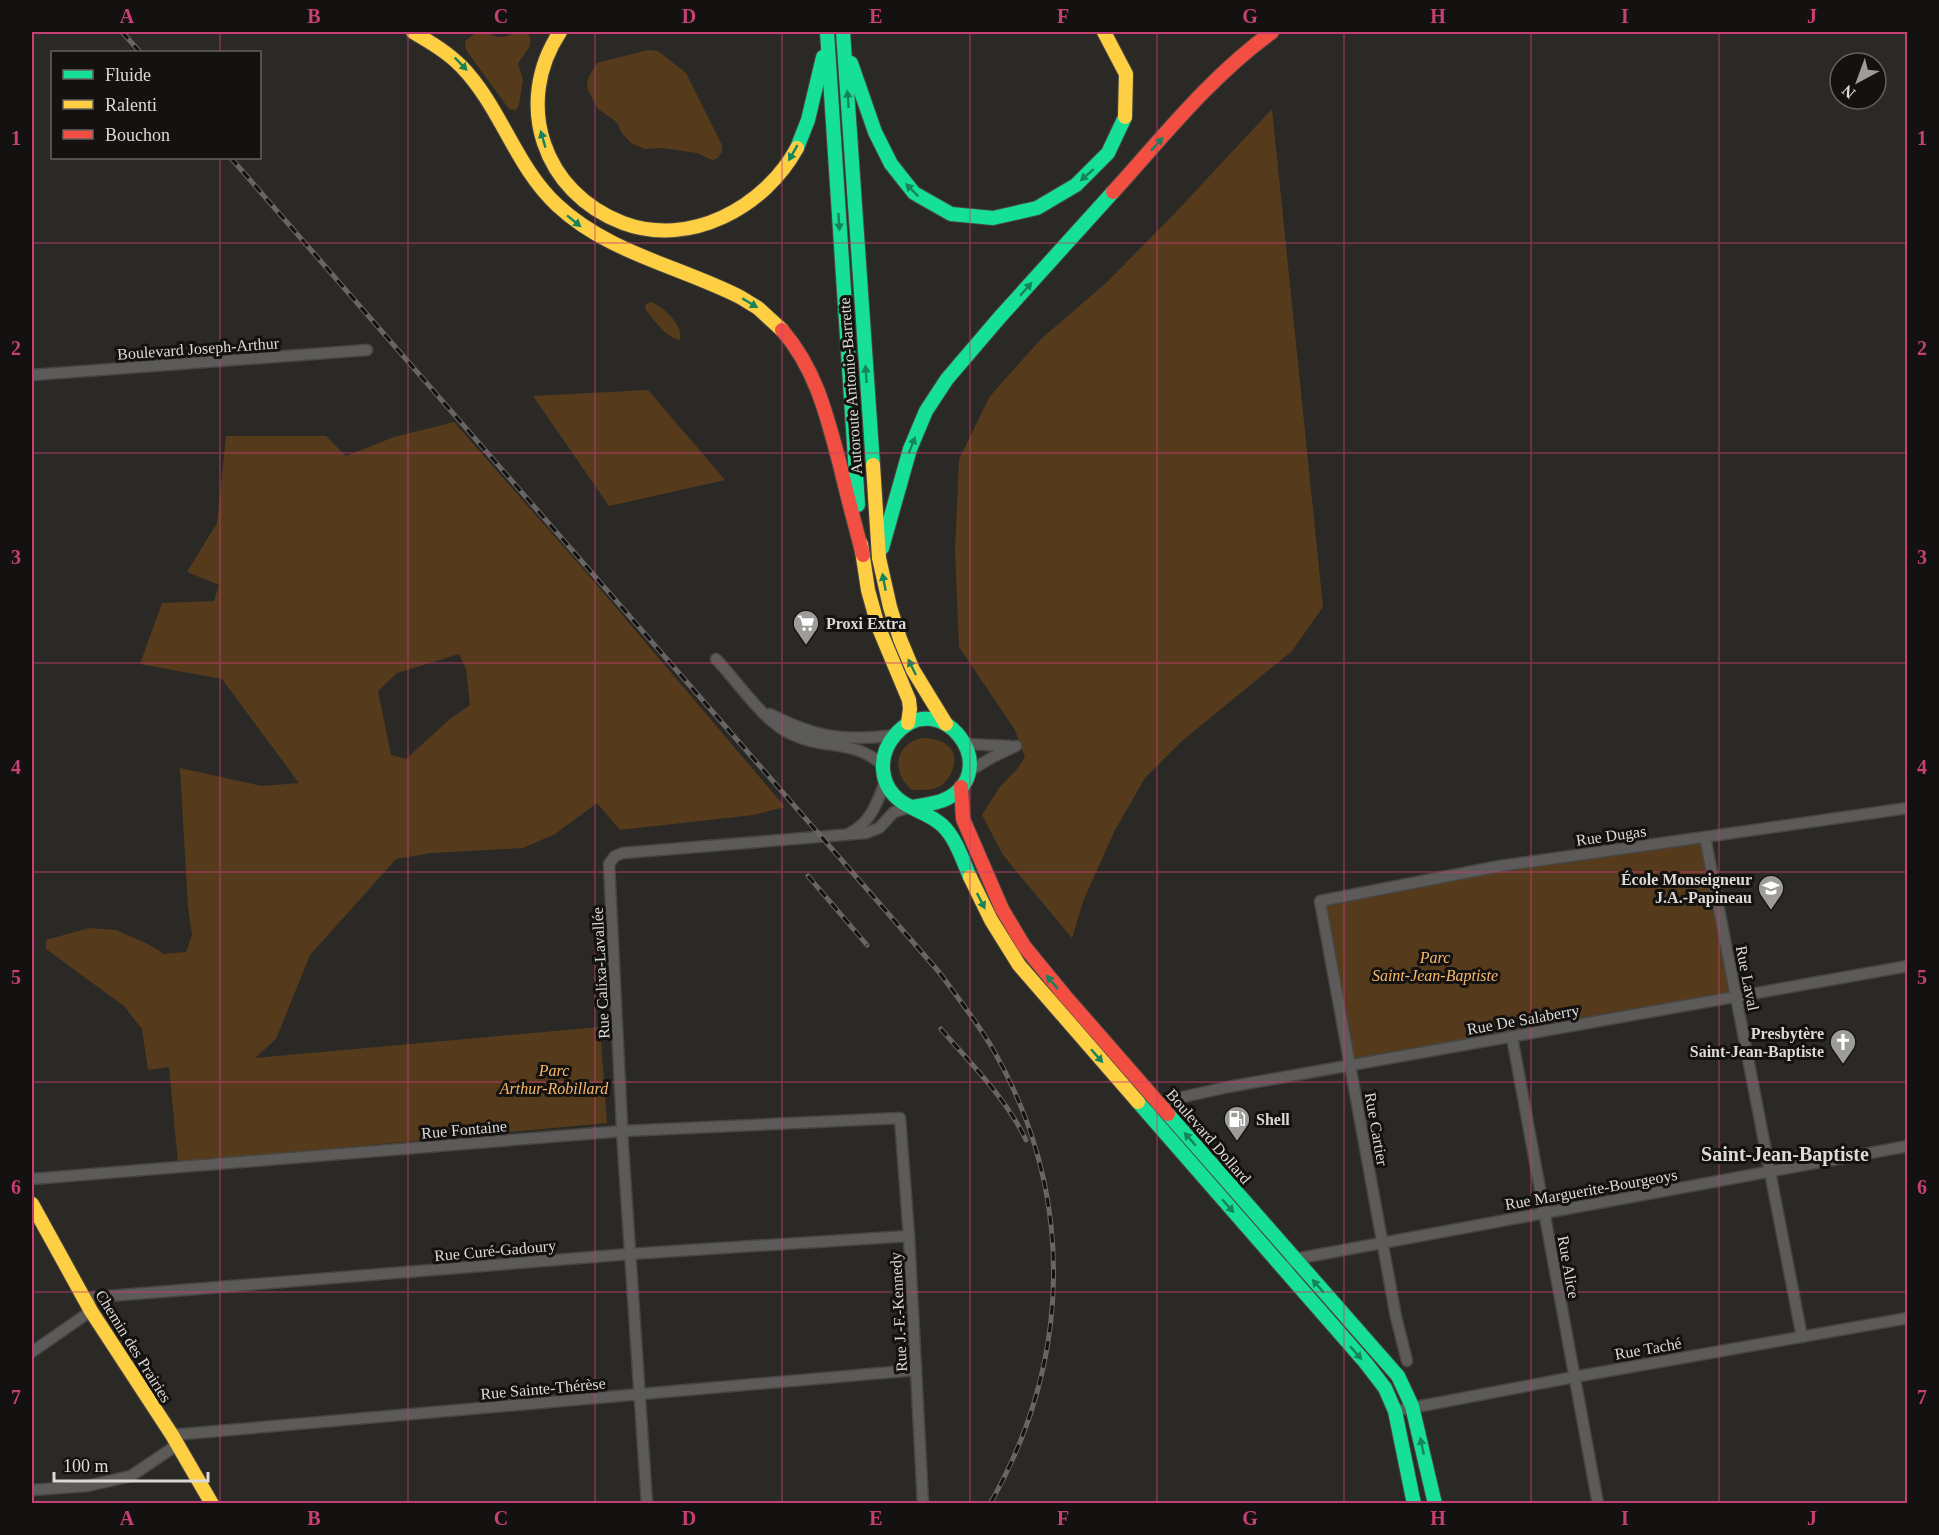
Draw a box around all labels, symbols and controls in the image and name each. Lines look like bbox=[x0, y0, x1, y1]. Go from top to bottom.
text: A bbox=[120, 5, 135, 27]
text: B bbox=[307, 5, 321, 27]
text: C bbox=[494, 5, 508, 27]
text: D bbox=[682, 5, 696, 27]
text: E bbox=[869, 5, 883, 27]
text: F bbox=[1057, 5, 1069, 27]
text: G bbox=[1242, 5, 1258, 27]
text: H bbox=[1430, 5, 1446, 27]
text: I bbox=[1621, 5, 1629, 27]
text: J bbox=[1807, 5, 1817, 27]
legend bbox=[51, 51, 261, 159]
north arrow bbox=[1828, 51, 1888, 111]
one-way arrow bbox=[454, 57, 468, 72]
text: Fluide bbox=[105, 65, 151, 85]
text: N bbox=[1838, 81, 1858, 102]
one-way arrow bbox=[843, 89, 852, 108]
text: Ralenti bbox=[105, 95, 157, 115]
text: Bouchon bbox=[105, 125, 170, 145]
text: 1 bbox=[11, 127, 21, 149]
text: 1 bbox=[1917, 127, 1927, 149]
one-way arrow bbox=[538, 130, 547, 148]
one-way arrow bbox=[1150, 137, 1164, 152]
one-way arrow bbox=[788, 145, 799, 161]
one-way arrow bbox=[1080, 168, 1095, 181]
one-way arrow bbox=[905, 184, 919, 198]
one-way arrow bbox=[835, 212, 844, 231]
one-way arrow bbox=[566, 214, 582, 227]
one-way arrow bbox=[1019, 282, 1032, 297]
street label: Autoroute Antonio-Barrette bbox=[836, 297, 865, 475]
one-way arrow bbox=[742, 298, 758, 309]
street label: Boulevard Joseph-Arthur bbox=[117, 334, 280, 364]
text: 2 bbox=[11, 337, 21, 359]
text: 2 bbox=[1917, 337, 1927, 359]
one-way arrow bbox=[861, 365, 871, 384]
one-way arrow bbox=[907, 436, 917, 454]
text: 3 bbox=[11, 546, 21, 568]
text: 3 bbox=[1917, 546, 1927, 568]
one-way arrow bbox=[879, 572, 888, 591]
supermarket icon: Proxi Extra bbox=[791, 608, 821, 646]
place label: Proxi Extra bbox=[826, 615, 906, 632]
one-way arrow bbox=[907, 658, 917, 676]
text: 4 bbox=[11, 756, 21, 778]
text: 4 bbox=[1917, 756, 1927, 778]
street label: Rue Dugas bbox=[1575, 822, 1647, 850]
place label: École Monseigneur J.A.-Papineau bbox=[1621, 870, 1752, 907]
school or university icon: École Monseigneur J.A.-Papineau bbox=[1756, 873, 1786, 911]
one-way arrow bbox=[975, 892, 985, 910]
street label: Rue Calixa-Lavallée bbox=[589, 907, 612, 1039]
street label: Rue Laval bbox=[1733, 944, 1762, 1013]
park label: Parc Saint-Jean-Baptiste bbox=[1372, 949, 1498, 985]
text: 5 bbox=[11, 966, 21, 988]
text: 5 bbox=[1917, 966, 1927, 988]
one-way arrow bbox=[1046, 975, 1059, 990]
street label: Rue De Salaberry bbox=[1466, 1001, 1581, 1039]
place label: Presbytère Saint-Jean-Baptiste bbox=[1690, 1025, 1824, 1061]
church icon: Presbytère Saint-Jean-Baptiste bbox=[1828, 1027, 1858, 1065]
one-way arrow bbox=[1090, 1048, 1103, 1063]
park label: Parc Arthur-Robillard bbox=[499, 1062, 609, 1097]
street label: Boulevard Dollard bbox=[1163, 1086, 1254, 1187]
street label: Rue Cartier bbox=[1362, 1091, 1391, 1168]
fuel station icon: Shell bbox=[1222, 1104, 1252, 1142]
place label: Shell bbox=[1256, 1111, 1290, 1128]
street label: Rue Fontaine bbox=[421, 1117, 508, 1142]
one-way arrow bbox=[1183, 1132, 1197, 1147]
district label: Saint-Jean-Baptiste bbox=[1701, 1143, 1869, 1166]
street label: Rue Marguerite-Bourgeoys bbox=[1503, 1166, 1679, 1214]
text: 6 bbox=[11, 1176, 21, 1198]
text: 6 bbox=[1917, 1176, 1927, 1198]
one-way arrow bbox=[1221, 1198, 1234, 1213]
street label: Rue Alice bbox=[1555, 1234, 1582, 1300]
street label: Rue Curé-Gadoury bbox=[433, 1237, 557, 1265]
street label: Rue J.-F.-Kennedy bbox=[887, 1252, 911, 1372]
one-way arrow bbox=[1312, 1279, 1325, 1294]
street label: Chemin des Prairies bbox=[92, 1287, 175, 1405]
street label: Rue Taché bbox=[1613, 1334, 1683, 1363]
one-way arrow bbox=[1349, 1345, 1362, 1360]
street label: Rue Sainte-Thérèse bbox=[480, 1375, 606, 1402]
text: 7 bbox=[11, 1386, 21, 1408]
text: 7 bbox=[1917, 1386, 1927, 1408]
one-way arrow bbox=[1417, 1437, 1427, 1456]
scale bar bbox=[54, 1445, 208, 1483]
text: 100 m bbox=[63, 1456, 109, 1476]
text: A bbox=[120, 1507, 135, 1529]
text: B bbox=[307, 1507, 321, 1529]
text: C bbox=[494, 1507, 508, 1529]
text: D bbox=[682, 1507, 696, 1529]
text: E bbox=[869, 1507, 883, 1529]
text: F bbox=[1057, 1507, 1069, 1529]
text: G bbox=[1242, 1507, 1258, 1529]
text: H bbox=[1430, 1507, 1446, 1529]
text: I bbox=[1621, 1507, 1629, 1529]
text: J bbox=[1807, 1507, 1817, 1529]

